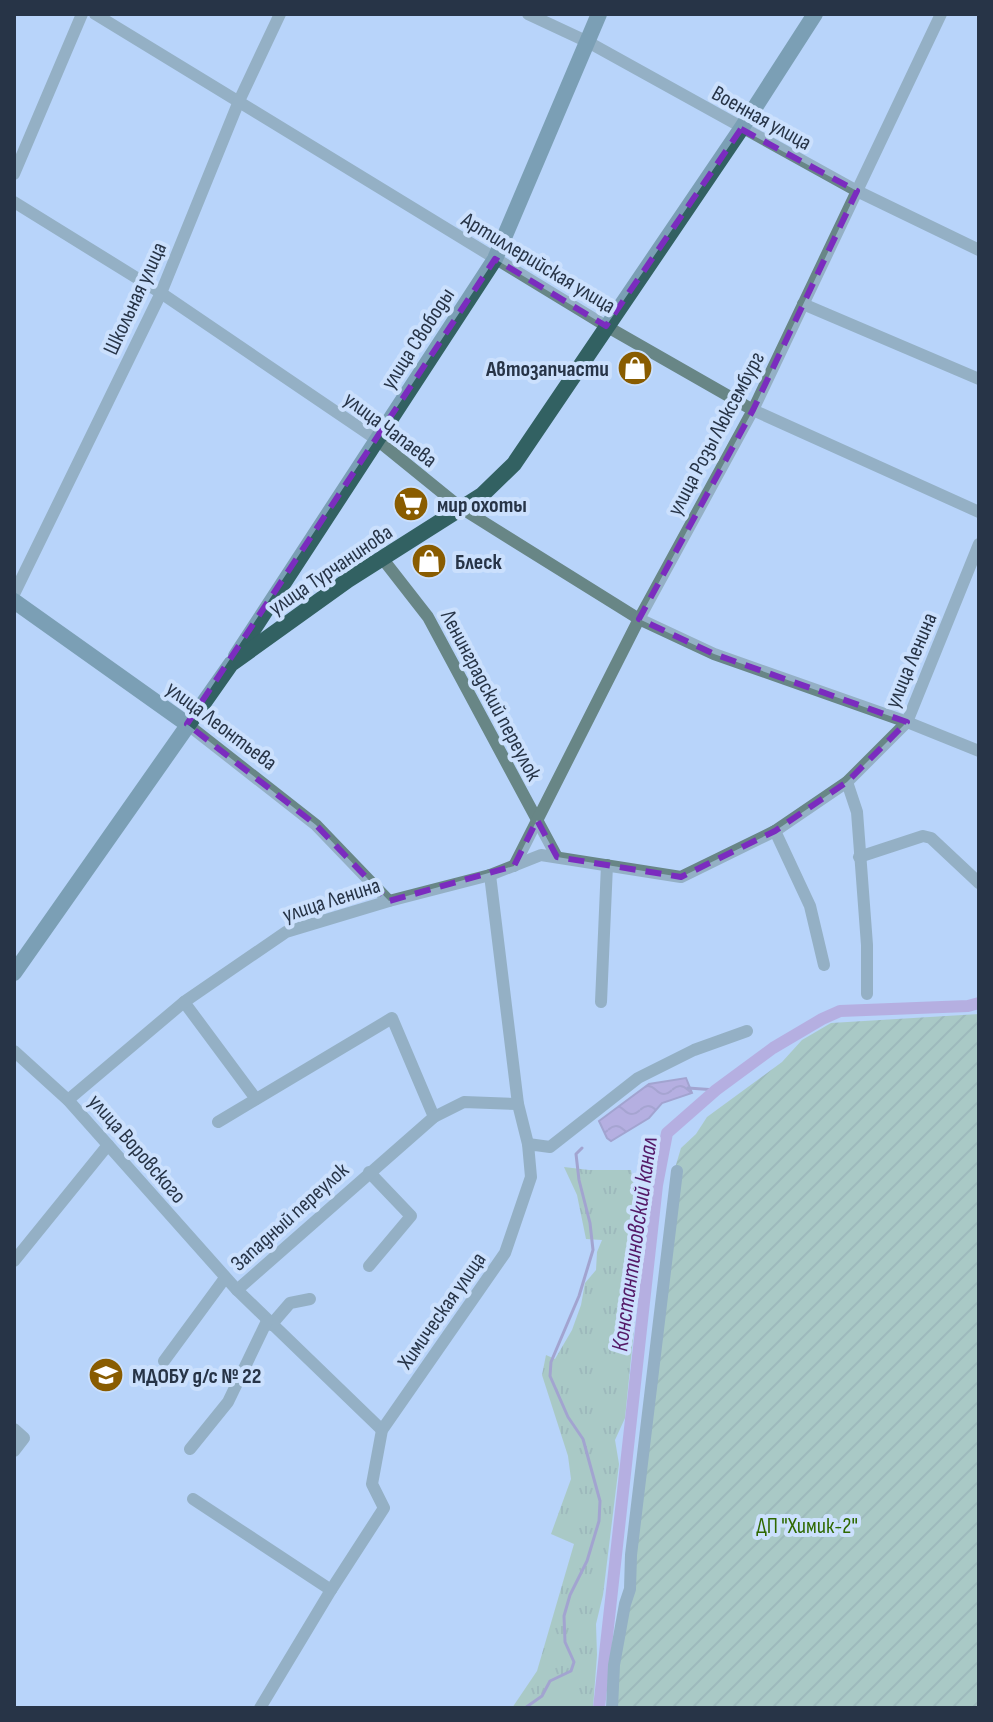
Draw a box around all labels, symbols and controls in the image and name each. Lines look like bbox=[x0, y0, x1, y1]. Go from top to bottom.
street label: Военная улица bbox=[707, 80, 816, 157]
street label: Артиллерийская улица bbox=[455, 206, 620, 320]
street label: Школьная улица bbox=[98, 238, 173, 359]
street label: улица Свободы bbox=[376, 283, 461, 395]
street label: улица Розы Люксембург bbox=[662, 347, 771, 520]
shop icon: Автозапчасти bbox=[616, 349, 654, 387]
place label: Автозапчасти bbox=[485, 356, 609, 383]
street label: улица Чапаева bbox=[338, 386, 442, 474]
supermarket icon: мир охоты bbox=[392, 485, 430, 523]
place label: мир охоты bbox=[437, 492, 527, 519]
street label: улица Турчанинова bbox=[264, 519, 398, 622]
shop icon: Блеск bbox=[410, 542, 448, 580]
place label: Блеск bbox=[455, 549, 502, 576]
street label: Ленинградский переулок bbox=[434, 605, 547, 786]
street label: улица Ленина bbox=[879, 609, 944, 712]
street label: улица Леонтьева bbox=[160, 676, 282, 777]
street label: улица Ленина bbox=[279, 872, 384, 929]
street label: улица Воровского bbox=[82, 1089, 192, 1209]
water label: Константиновский канал bbox=[605, 1135, 664, 1353]
street label: Западный переулок bbox=[225, 1157, 355, 1277]
street label: Химическая улица bbox=[391, 1247, 492, 1375]
school or university icon: МДОБУ д/с № 22 bbox=[87, 1356, 125, 1394]
place label: МДОБУ д/с № 22 bbox=[132, 1363, 261, 1390]
park label: ДП "Химик-2" bbox=[756, 1513, 858, 1540]

